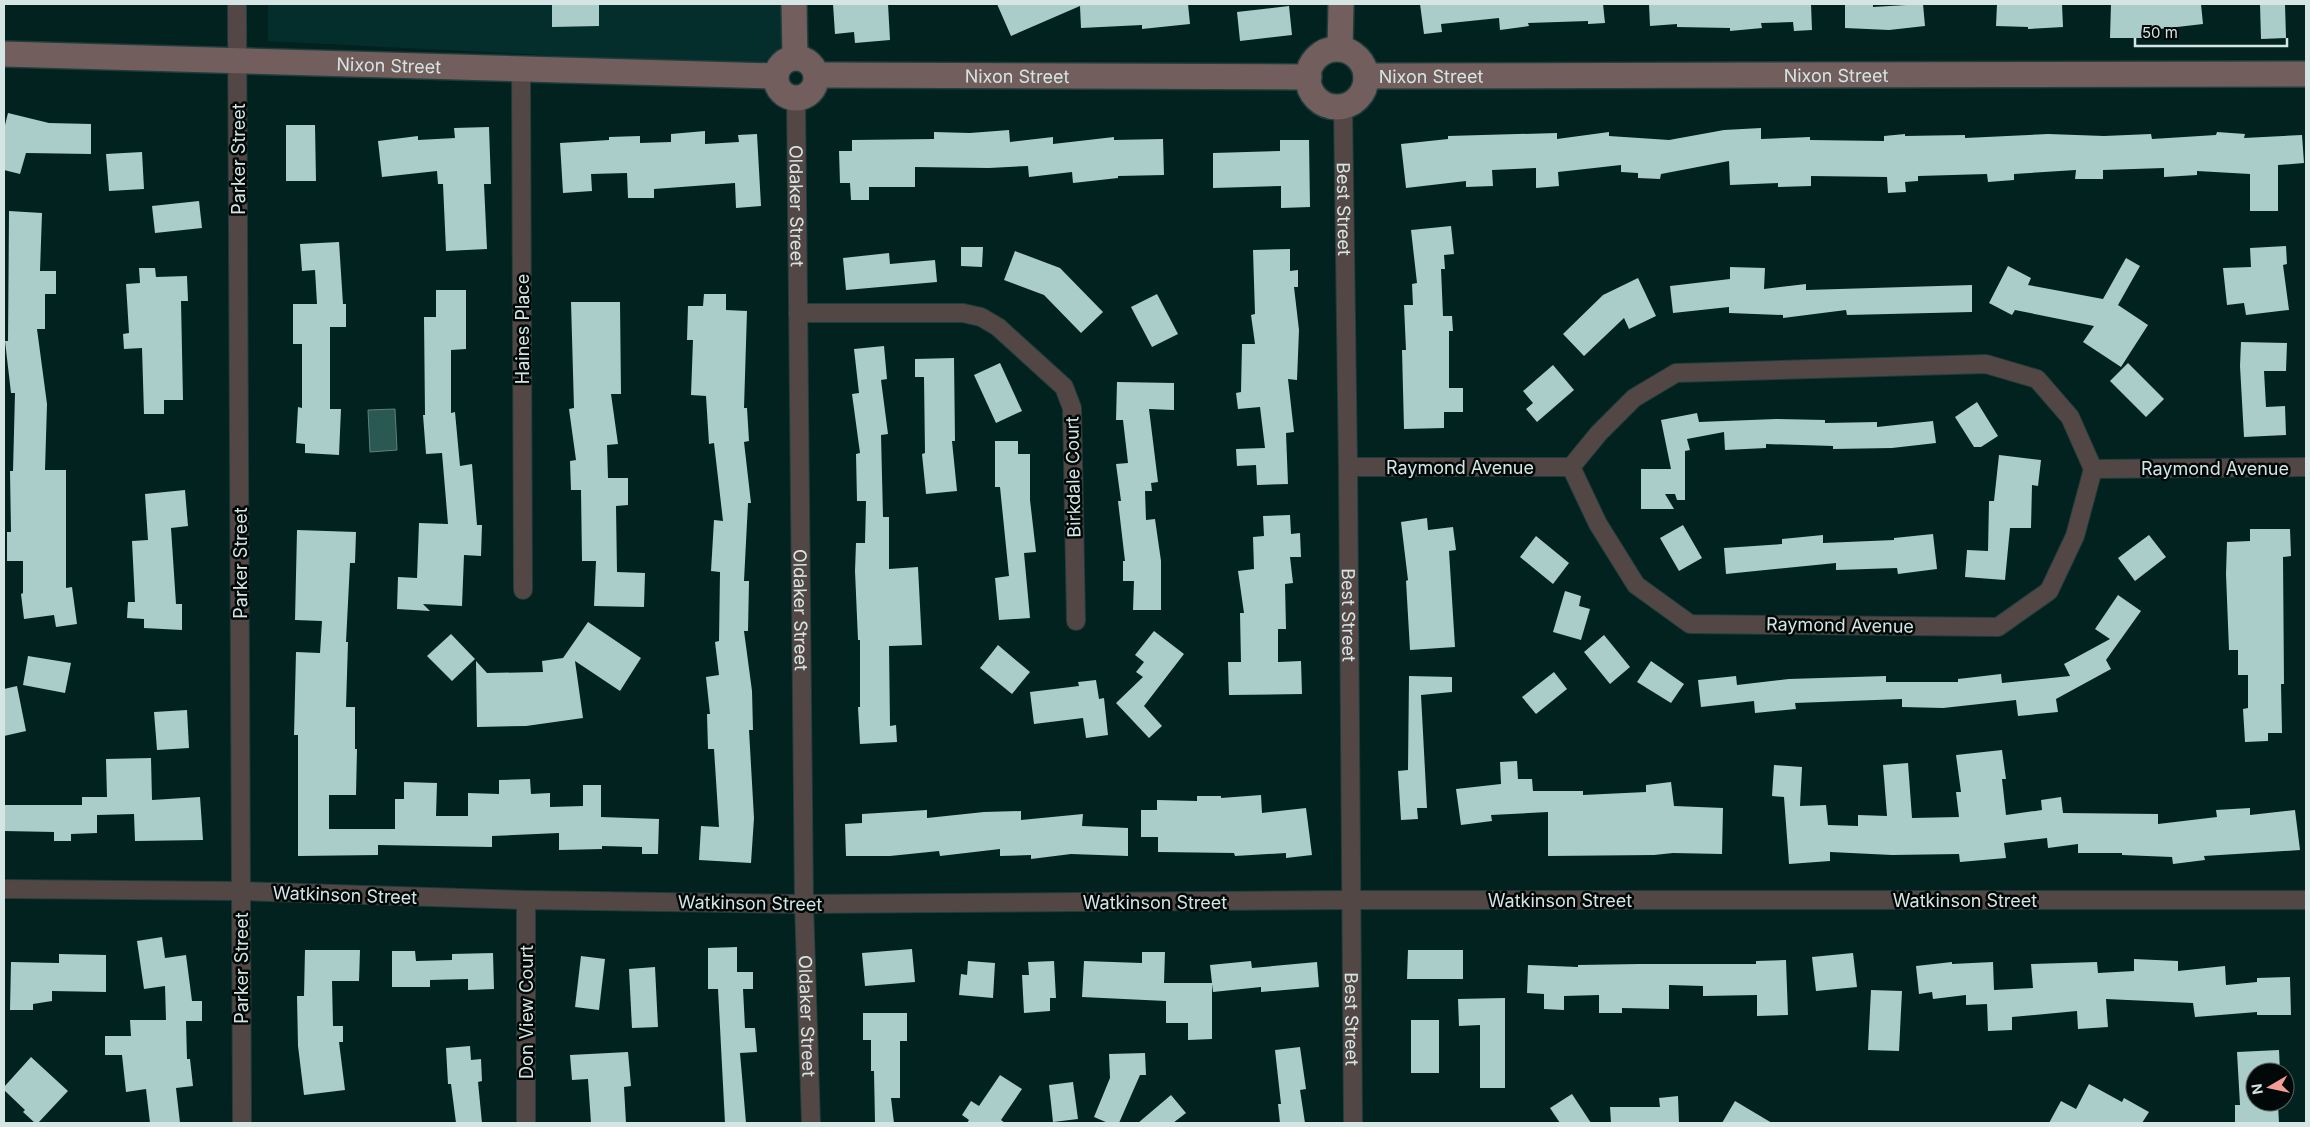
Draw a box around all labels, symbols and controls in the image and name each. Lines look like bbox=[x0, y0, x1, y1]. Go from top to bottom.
scale bar bbox=[2135, 15, 2288, 47]
text: 50 m bbox=[2142, 23, 2178, 42]
street label: Nixon Street bbox=[336, 53, 442, 77]
street label: Nixon Street bbox=[1784, 64, 1888, 86]
street label: Nixon Street bbox=[965, 65, 1069, 87]
street label: Nixon Street bbox=[1379, 65, 1483, 86]
street label: Parker Street bbox=[228, 103, 249, 215]
street label: Oldaker Street bbox=[786, 145, 808, 267]
street label: Best Street bbox=[1333, 162, 1356, 256]
street label: Haines Place bbox=[512, 274, 533, 384]
street label: Birkdale Court bbox=[1061, 416, 1085, 538]
street label: Raymond Avenue bbox=[1386, 457, 1534, 478]
street label: Raymond Avenue bbox=[2141, 458, 2289, 479]
street label: Parker Street bbox=[230, 507, 251, 619]
street label: Oldaker Street bbox=[790, 549, 812, 671]
street label: Best Street bbox=[1338, 568, 1360, 662]
street label: Raymond Avenue bbox=[1766, 613, 1914, 637]
street label: Watkinson Street bbox=[272, 882, 418, 908]
street label: Watkinson Street bbox=[1488, 890, 1632, 911]
street label: Watkinson Street bbox=[1893, 890, 2037, 911]
street label: Watkinson Street bbox=[678, 891, 823, 915]
street label: Watkinson Street bbox=[1083, 892, 1227, 913]
street label: Parker Street bbox=[231, 912, 252, 1024]
street label: Don View Court bbox=[516, 945, 537, 1079]
street label: Oldaker Street bbox=[795, 955, 820, 1077]
street label: Best Street bbox=[1341, 972, 1363, 1066]
north arrow bbox=[2245, 1062, 2295, 1112]
text: N bbox=[2247, 1083, 2266, 1096]

